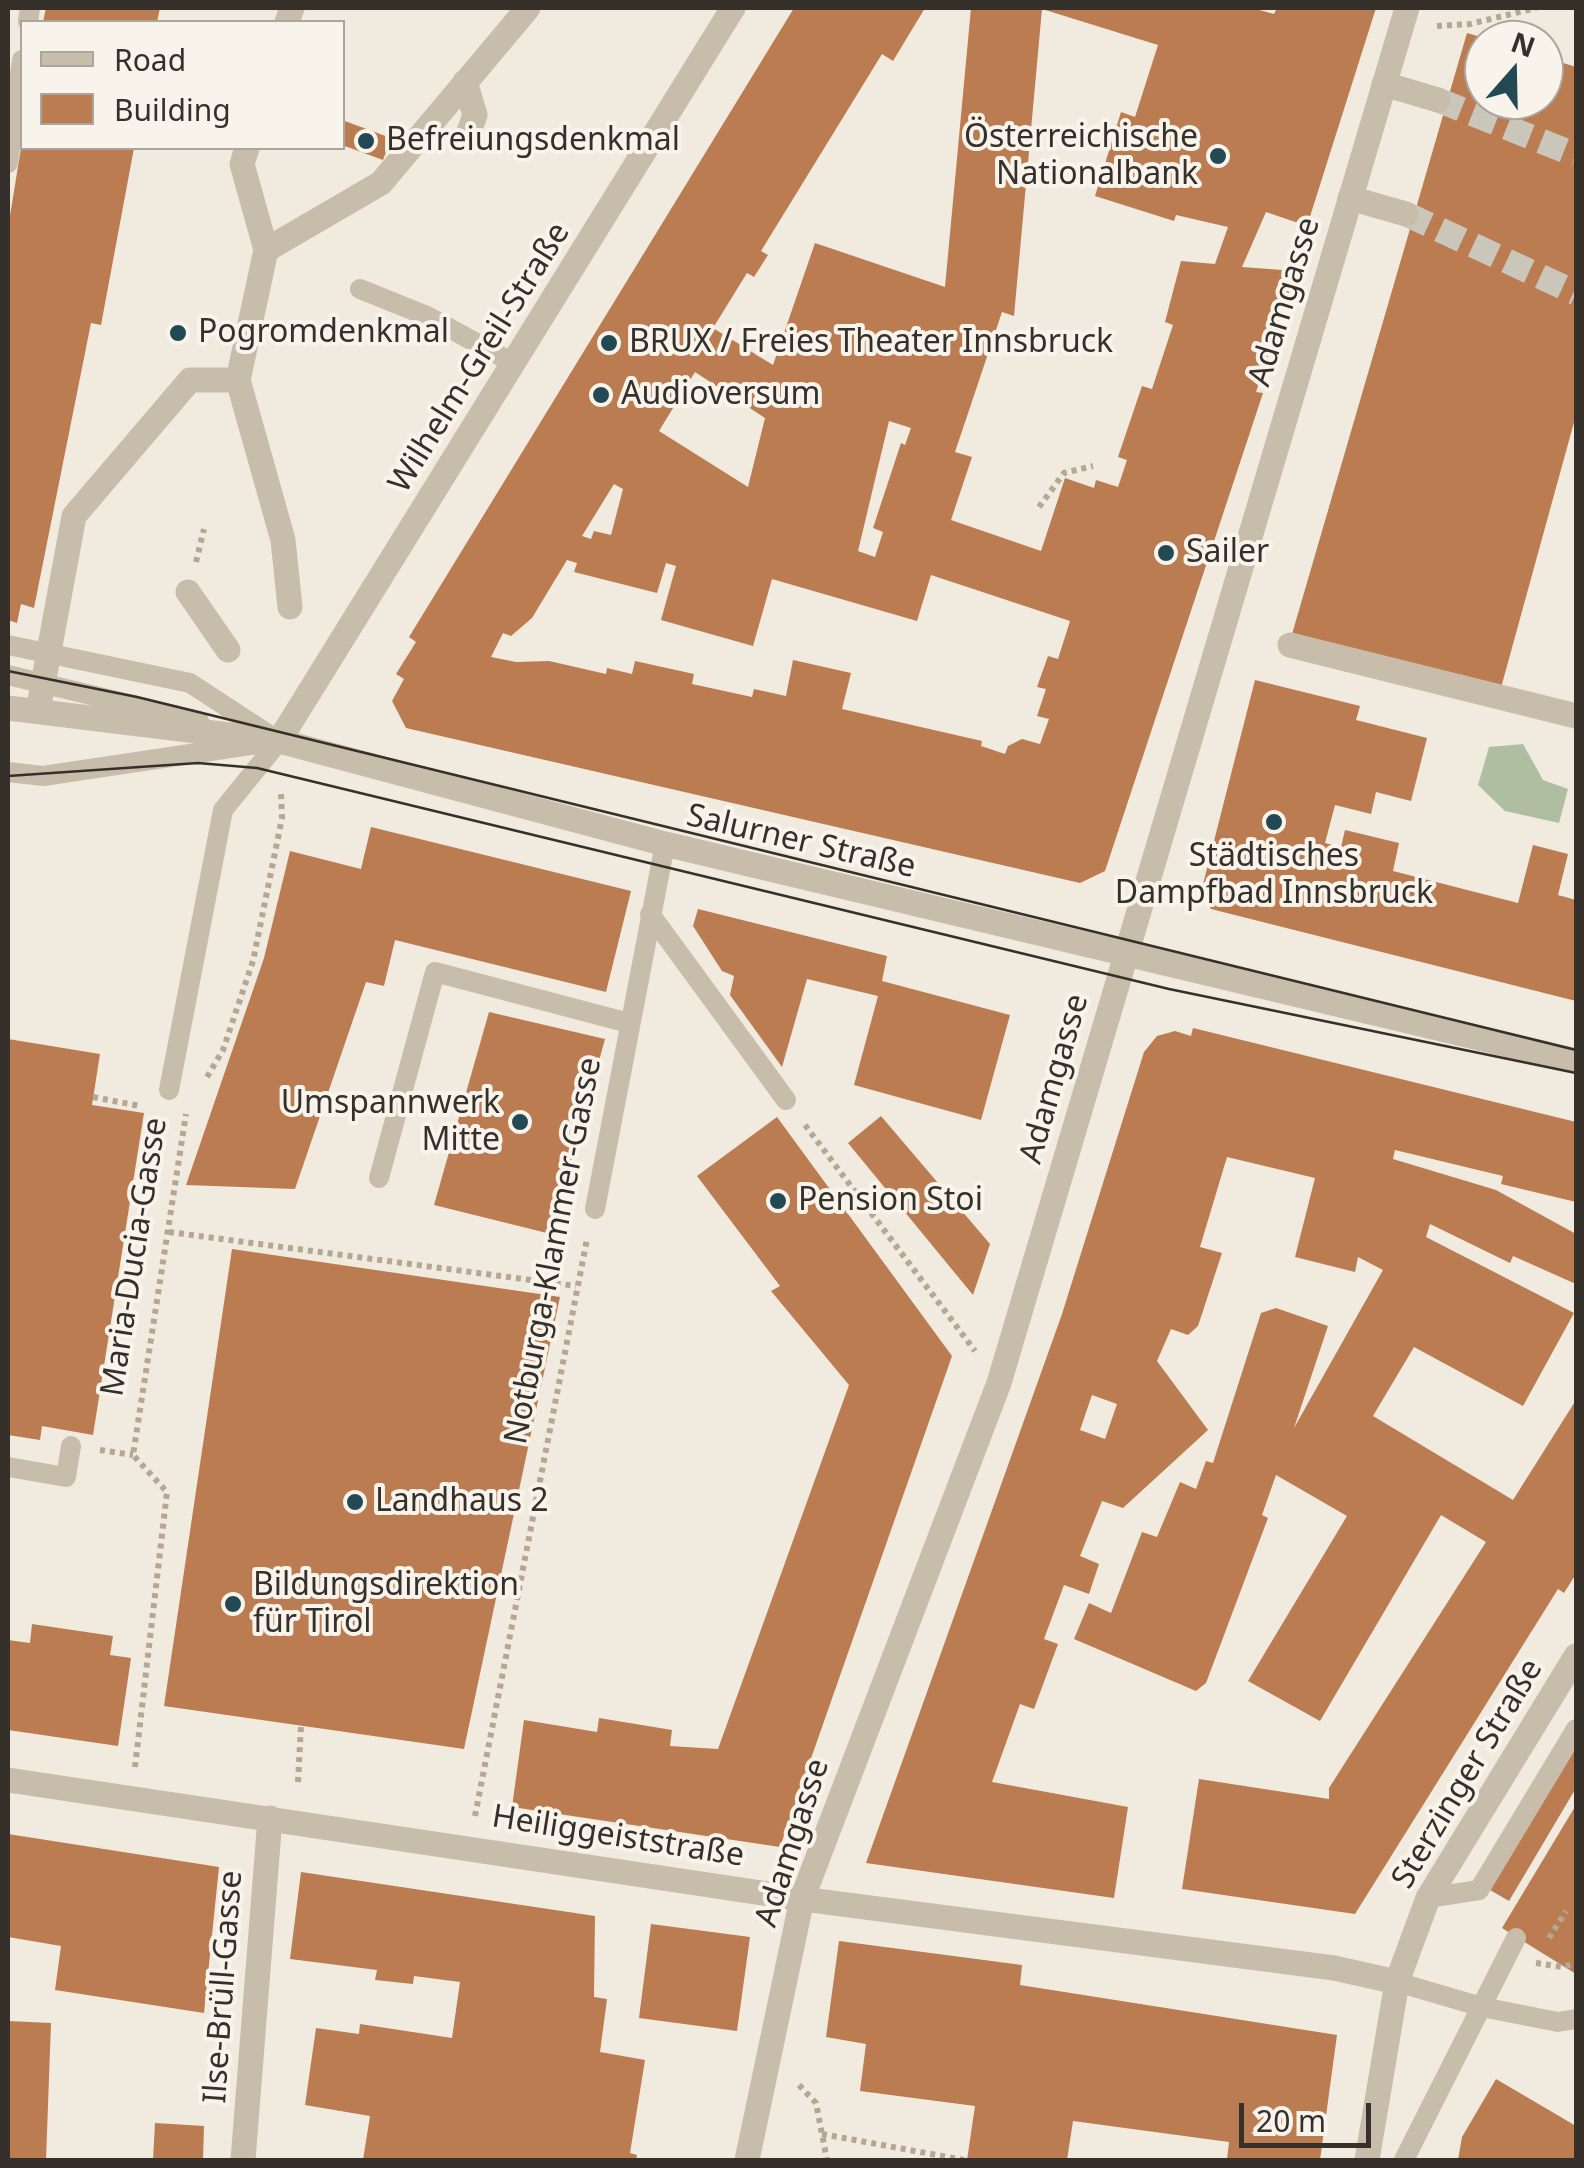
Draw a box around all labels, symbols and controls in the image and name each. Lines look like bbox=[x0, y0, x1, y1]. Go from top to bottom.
legend bbox=[20, 20, 345, 150]
north arrow bbox=[1464, 20, 1564, 120]
text: N bbox=[1506, 22, 1541, 65]
text: Road bbox=[114, 39, 186, 80]
text: Building bbox=[114, 89, 231, 130]
place label: Österreichische Nationalbank bbox=[964, 119, 1198, 194]
place label: Befreiungsdenkmal bbox=[386, 122, 680, 160]
marker: Befreiungsdenkmal bbox=[355, 130, 377, 152]
marker: Österreichische Nationalbank bbox=[1207, 145, 1229, 167]
street label: Adamgasse bbox=[1241, 213, 1329, 391]
street label: Wilhelm-Greil-Straße bbox=[381, 216, 579, 500]
place label: Pogromdenkmal bbox=[198, 314, 449, 352]
marker: Pogromdenkmal bbox=[167, 322, 189, 344]
place label: BRUX / Freies Theater Innsbruck bbox=[629, 324, 1113, 362]
marker: BRUX / Freies Theater Innsbruck bbox=[598, 332, 620, 354]
place label: Audioversum bbox=[621, 376, 820, 414]
marker: Audioversum bbox=[590, 384, 612, 406]
place label: Sailer bbox=[1186, 534, 1269, 572]
marker: Sailer bbox=[1155, 542, 1177, 564]
street label: Salurner Straße bbox=[683, 797, 919, 887]
marker: Städtisches Dampfbad Innsbruck bbox=[1263, 811, 1285, 833]
place label: Städtisches Dampfbad Innsbruck bbox=[1115, 838, 1433, 913]
street label: Adamgasse bbox=[1013, 990, 1097, 1168]
street label: Notburga-Klammer-Gasse bbox=[498, 1054, 610, 1448]
place label: Umspannwerk Mitte bbox=[281, 1085, 500, 1160]
marker: Umspannwerk Mitte bbox=[509, 1111, 531, 1133]
street label: Maria-Ducia-Gasse bbox=[94, 1115, 176, 1399]
place label: Pension Stoi bbox=[798, 1182, 983, 1220]
marker: Pension Stoi bbox=[767, 1190, 789, 1212]
place label: Landhaus 2 bbox=[375, 1483, 549, 1521]
marker: Landhaus 2 bbox=[344, 1491, 366, 1513]
place label: Bildungsdirektion für Tirol bbox=[253, 1567, 519, 1642]
marker: Bildungsdirektion für Tirol bbox=[222, 1593, 244, 1615]
street label: Sterzinger Straße bbox=[1384, 1652, 1552, 1896]
street label: Adamgasse bbox=[748, 1754, 838, 1932]
street label: Heiliggeiststraße bbox=[489, 1798, 747, 1876]
street label: Ilse-Brüll-Gasse bbox=[197, 1869, 251, 2105]
scale bar bbox=[1244, 2083, 1376, 2145]
text: 20 m bbox=[1256, 2100, 1326, 2141]

